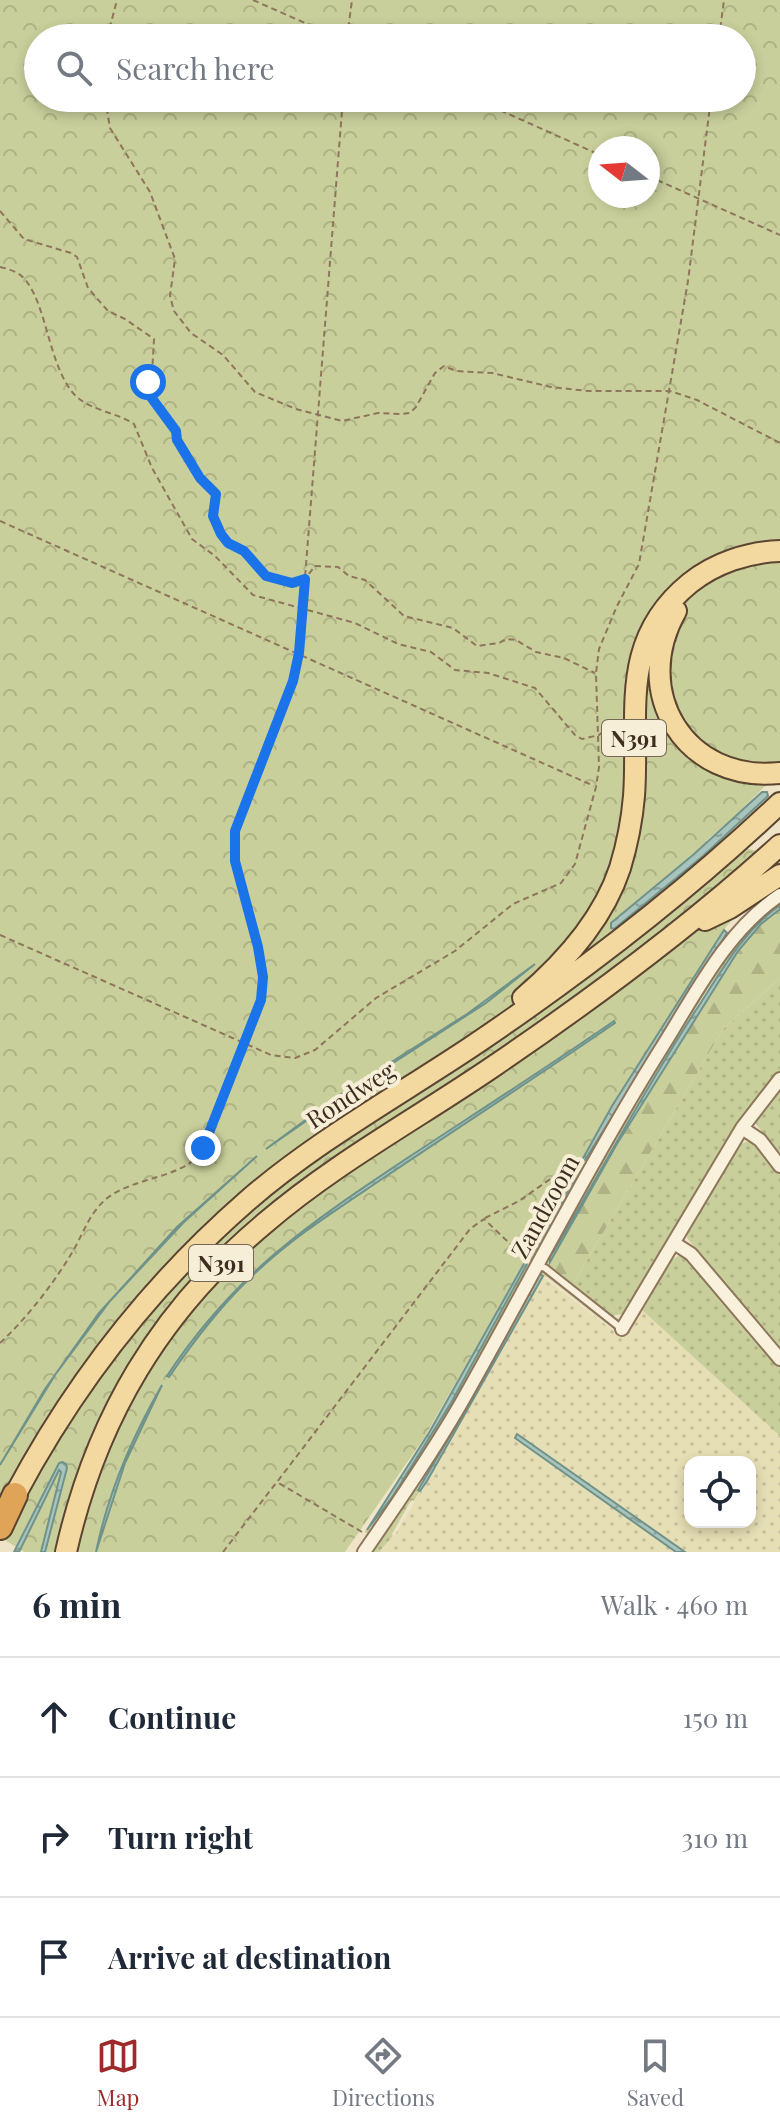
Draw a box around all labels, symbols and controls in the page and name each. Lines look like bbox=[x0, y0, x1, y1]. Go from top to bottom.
search box bbox=[24, 24, 756, 112]
icon: search bbox=[52, 46, 96, 90]
text: Search here bbox=[116, 48, 275, 88]
north arrow bbox=[588, 136, 660, 208]
route start bbox=[130, 364, 166, 400]
road number: N391 bbox=[602, 720, 666, 756]
street label: Rondweg bbox=[299, 1053, 401, 1135]
route end bbox=[185, 1130, 221, 1166]
street label: Zandzoom bbox=[502, 1149, 586, 1263]
road number: N391 bbox=[189, 1245, 253, 1281]
map controls bbox=[684, 1456, 756, 1528]
button: locate bbox=[684, 1456, 756, 1528]
text: 6 min bbox=[32, 1581, 121, 1627]
text: Walk · 460 m bbox=[601, 1587, 748, 1622]
icon: ahead bbox=[32, 1695, 76, 1739]
text: Continue bbox=[108, 1697, 236, 1737]
text: 150 m bbox=[683, 1700, 748, 1735]
icon: right bbox=[32, 1815, 76, 1859]
text: Turn right bbox=[108, 1817, 253, 1857]
text: 310 m bbox=[681, 1820, 748, 1855]
icon: arrive bbox=[32, 1935, 76, 1979]
text: Arrive at destination bbox=[108, 1937, 391, 1977]
tab: Map bbox=[96, 2034, 140, 2112]
tab: Directions bbox=[332, 2034, 435, 2112]
tab: Saved bbox=[627, 2034, 684, 2112]

